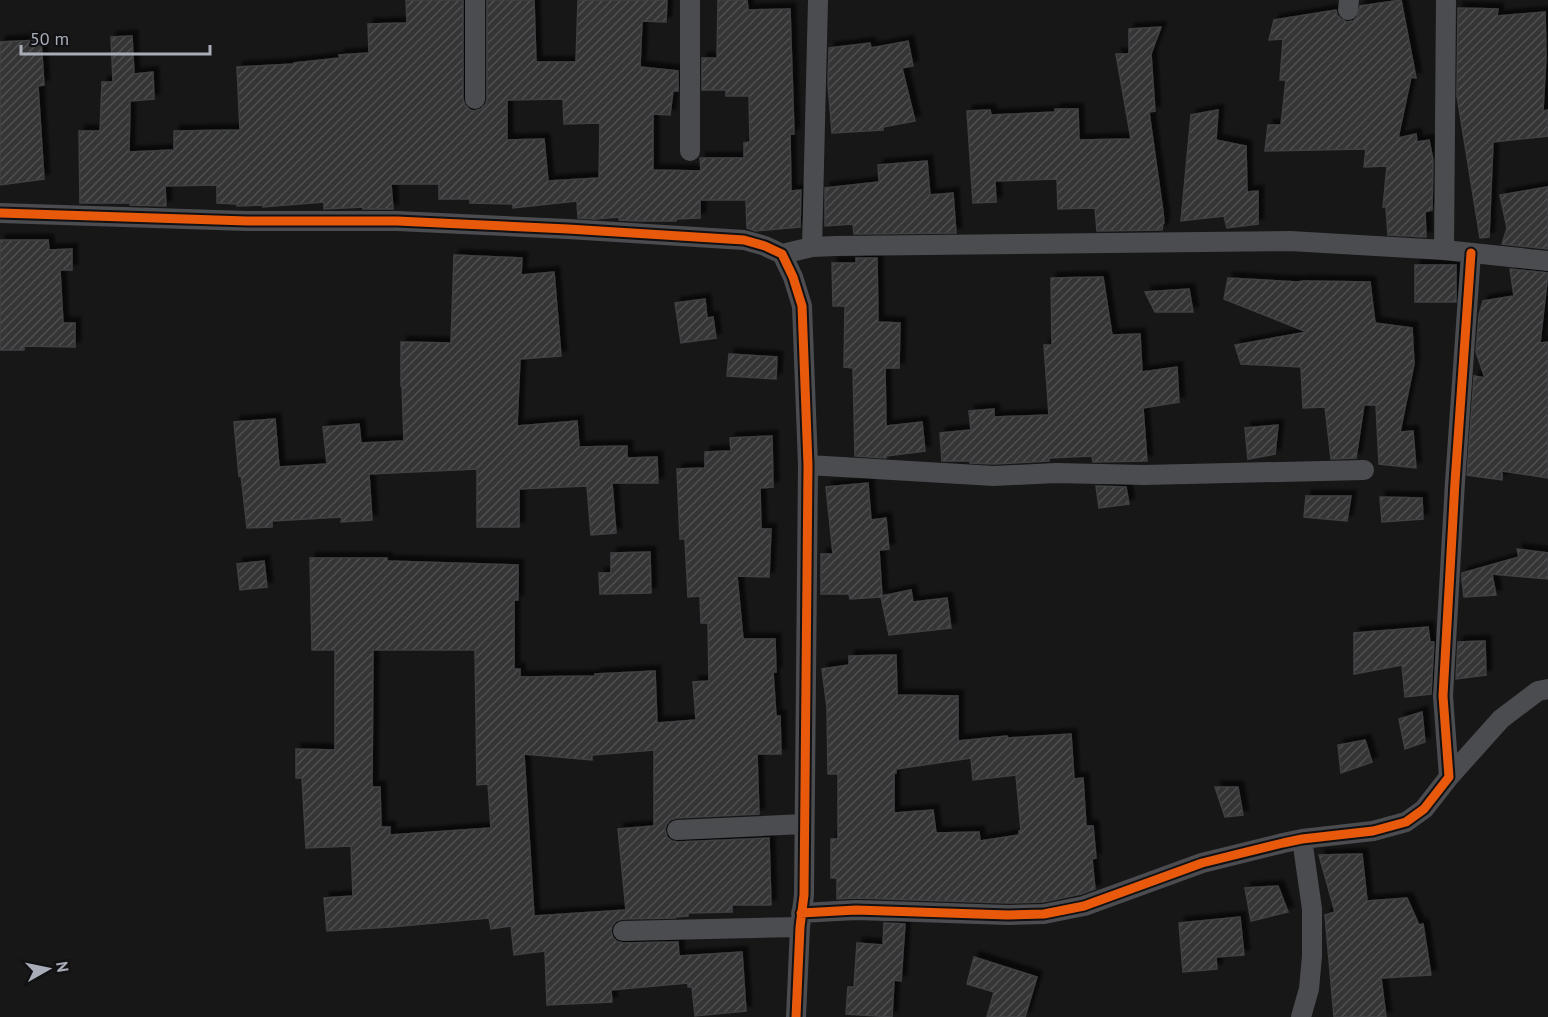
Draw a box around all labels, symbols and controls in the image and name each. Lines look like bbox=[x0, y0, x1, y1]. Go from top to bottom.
scale bar bbox=[21, 18, 210, 56]
text: 50 m bbox=[30, 27, 69, 50]
north arrow bbox=[18, 939, 78, 999]
text: N bbox=[52, 960, 74, 973]

